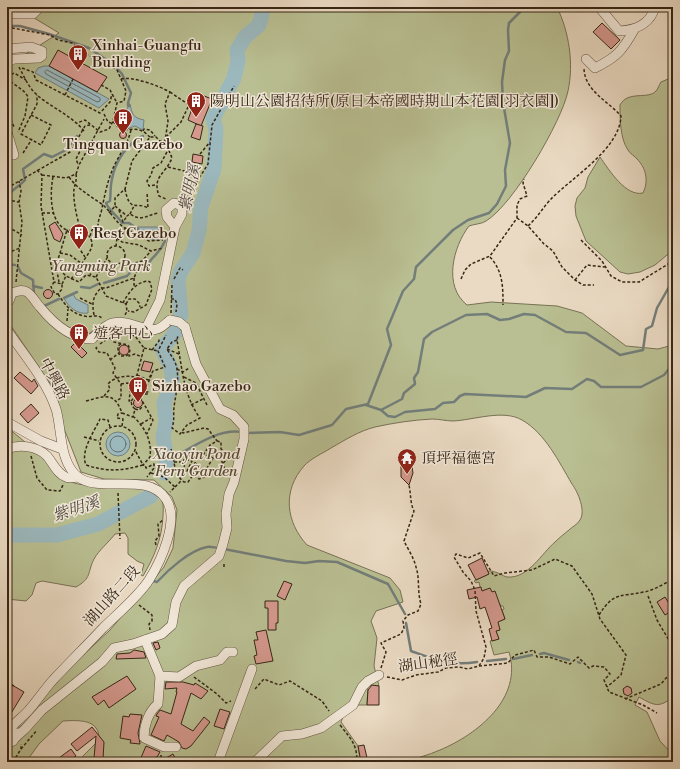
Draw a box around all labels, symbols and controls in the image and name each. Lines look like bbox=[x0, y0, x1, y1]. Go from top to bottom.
place label: Xinhai-Guangfu Building bbox=[91, 36, 202, 72]
building icon: Xinhai-Guangfu Building bbox=[67, 43, 89, 71]
building icon: 陽明山公園招待所(原日本帝國時期山本花園[羽衣園]) bbox=[185, 90, 207, 118]
place label: 陽明山公園招待所(原日本帝國時期山本花園[羽衣園]) bbox=[210, 92, 559, 111]
building icon: Tingquan Gazebo bbox=[112, 107, 134, 135]
place label: Tingquan Gazebo bbox=[63, 135, 183, 154]
water label: 紫明溪 bbox=[175, 160, 206, 214]
building icon: Rest Gazebo bbox=[68, 222, 90, 250]
place label: Rest Gazebo bbox=[93, 224, 176, 243]
park label: Yangming Park bbox=[51, 257, 151, 276]
building icon: 遊客中心 bbox=[68, 322, 90, 350]
place label: 遊客中心 bbox=[93, 324, 153, 343]
street label: 中興路 bbox=[35, 355, 73, 403]
building icon: Sizhao Gazebo bbox=[127, 375, 149, 403]
place label: Sizhao Gazebo bbox=[152, 377, 251, 396]
park label: Xiaoyin Pond Fern Garden bbox=[151, 445, 240, 481]
temple icon: 頂坪福德宮 bbox=[396, 447, 418, 475]
place label: 頂坪福德宮 bbox=[421, 449, 496, 468]
water label: 紫明溪 bbox=[50, 491, 104, 526]
street label: 湖山路二段 bbox=[80, 562, 144, 630]
street label: 湖山秘徑 bbox=[397, 649, 459, 677]

